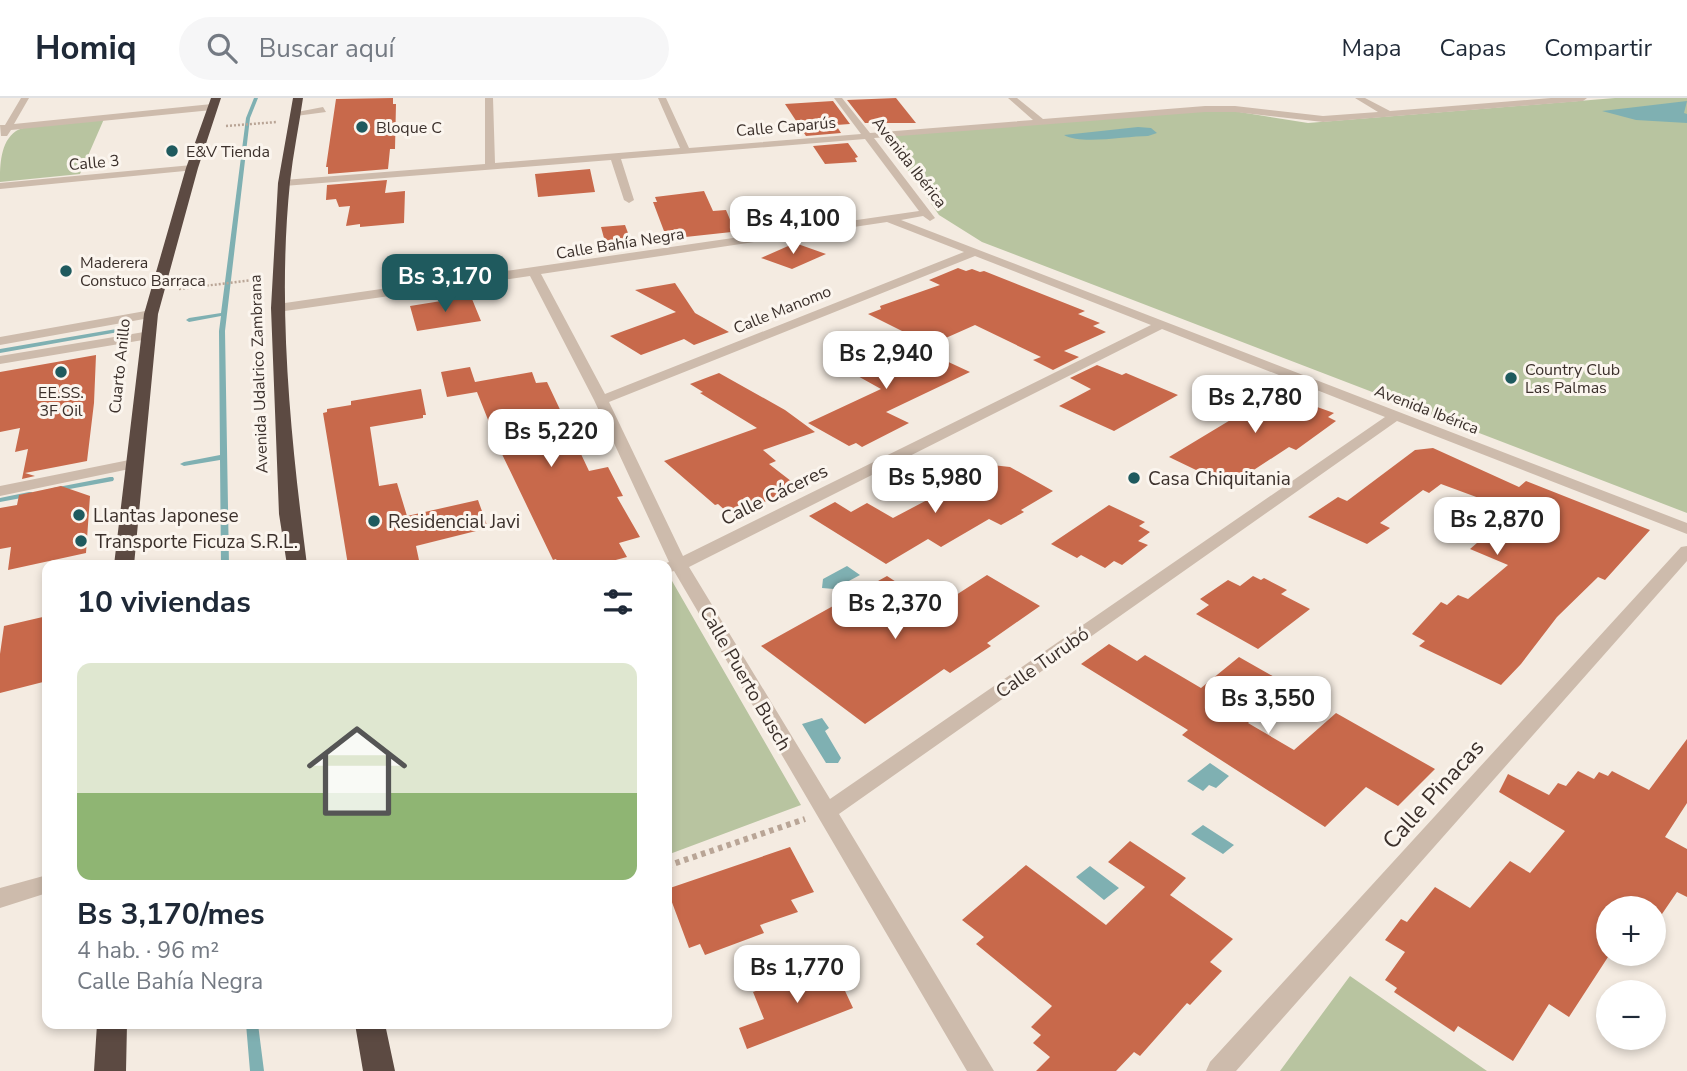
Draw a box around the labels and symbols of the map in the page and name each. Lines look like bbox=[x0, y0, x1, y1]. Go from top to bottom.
street label: Calle Caparús bbox=[735, 112, 837, 142]
street label: Avenida Ibérica bbox=[867, 113, 952, 213]
place label: Bloque C bbox=[376, 117, 442, 139]
marker: Bloque C bbox=[354, 119, 370, 135]
place label: E&V Tienda bbox=[186, 141, 270, 163]
marker: E&V Tienda bbox=[164, 143, 180, 159]
street label: Calle 3 bbox=[68, 150, 120, 176]
pin: Bs 4,100 bbox=[721, 197, 865, 256]
street label: Calle Bahía Negra bbox=[554, 223, 686, 265]
place label: Maderera Constuco Barraca bbox=[80, 252, 206, 292]
pin: Bs 3,170 bbox=[373, 254, 517, 314]
marker: Maderera Constuco Barraca bbox=[58, 263, 74, 279]
street label: Avenida Udalrico Zambrana bbox=[245, 274, 273, 474]
street label: Calle Manomo bbox=[730, 280, 835, 340]
street label: Cuarto Anillo bbox=[104, 317, 136, 415]
pin: Bs 2,940 bbox=[814, 331, 958, 391]
place label: Country Club Las Palmas bbox=[1525, 359, 1620, 399]
marker: EE.SS. 3F Oil bbox=[53, 364, 69, 380]
marker: Country Club Las Palmas bbox=[1503, 370, 1519, 386]
pin: Bs 2,780 bbox=[1183, 376, 1327, 435]
street label: Avenida Ibérica bbox=[1371, 380, 1482, 440]
place label: EE.SS. 3F Oil bbox=[38, 382, 84, 422]
pin: Bs 5,220 bbox=[479, 410, 623, 469]
pin: Bs 5,980 bbox=[863, 456, 1007, 515]
street label: Calle Cáceres bbox=[717, 458, 832, 532]
place label: Casa Chiquitania bbox=[1148, 466, 1291, 492]
marker: Casa Chiquitania bbox=[1126, 470, 1142, 486]
pin: Bs 2,870 bbox=[1425, 498, 1569, 557]
place label: Llantas Japonese bbox=[93, 503, 239, 529]
marker: Llantas Japonese bbox=[71, 507, 87, 523]
place label: Residencial Javi bbox=[388, 509, 520, 535]
marker: Residencial Javi bbox=[366, 513, 382, 529]
place label: Transporte Ficuza S.R.L. bbox=[95, 529, 298, 555]
marker: Transporte Ficuza S.R.L. bbox=[73, 533, 89, 549]
pin: Bs 2,370 bbox=[823, 582, 967, 641]
street label: Calle Puerto Busch bbox=[693, 601, 797, 756]
street label: Calle Turubó bbox=[991, 621, 1094, 705]
pin: Bs 3,550 bbox=[1196, 676, 1340, 736]
street label: Calle Pinacas bbox=[1376, 733, 1491, 856]
pin: Bs 1,770 bbox=[725, 946, 869, 1005]

